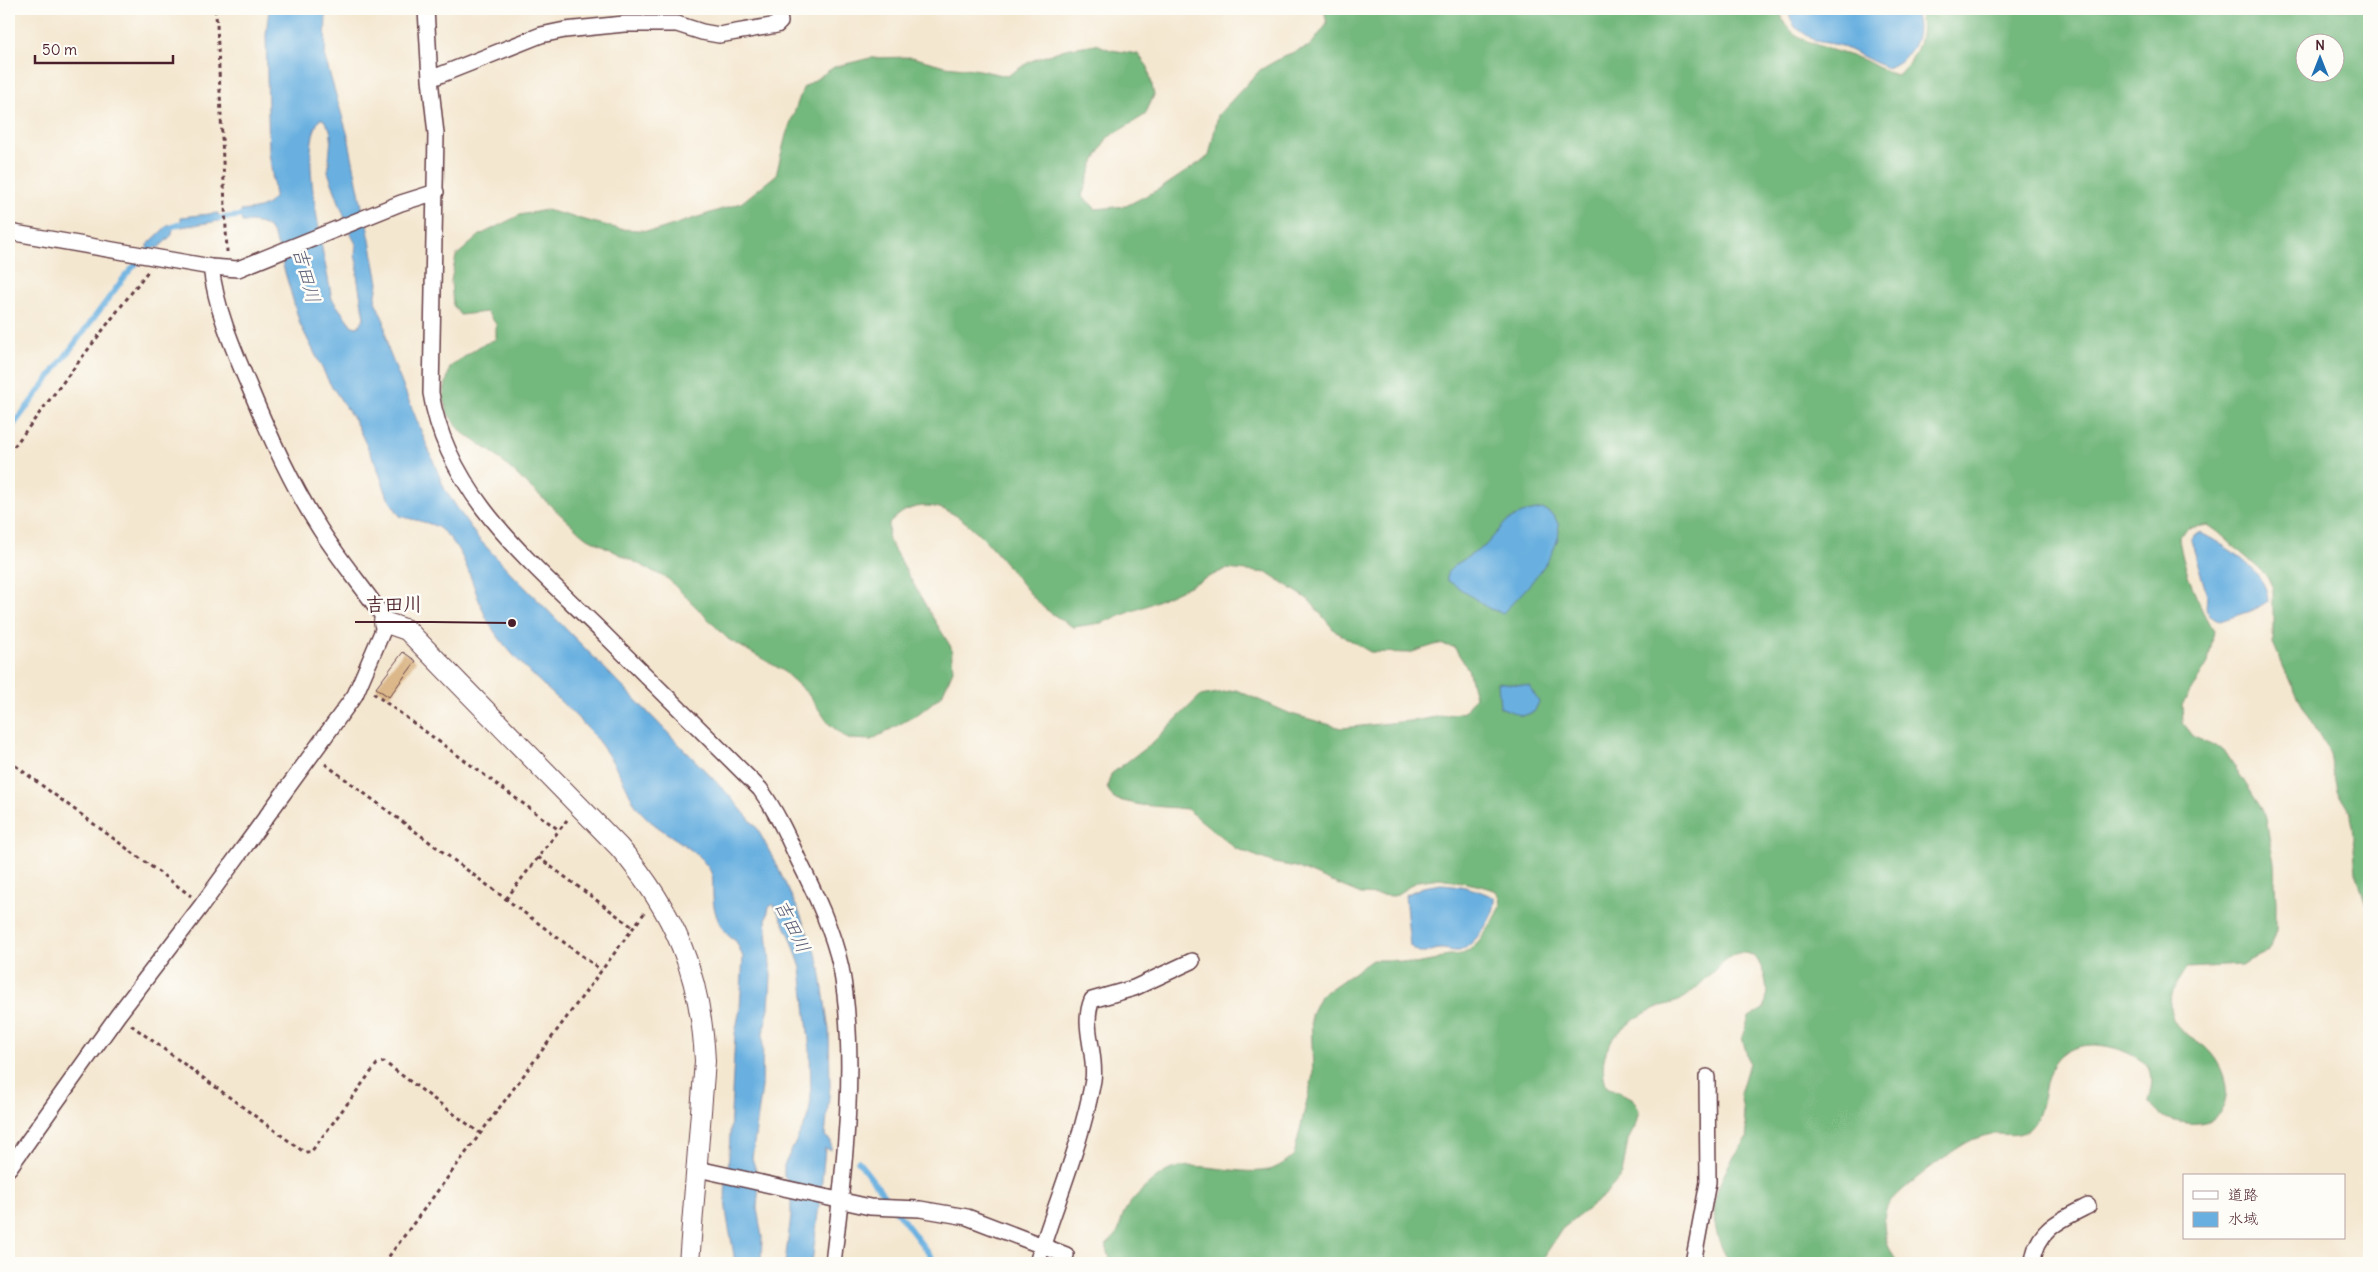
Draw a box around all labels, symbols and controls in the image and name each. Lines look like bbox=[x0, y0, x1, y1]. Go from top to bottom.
scale bar bbox=[35, 32, 172, 64]
north arrow bbox=[2296, 32, 2346, 82]
text: N bbox=[2315, 36, 2325, 54]
text: 50 m bbox=[42, 40, 77, 59]
water label: 吉田川 bbox=[288, 244, 326, 306]
callout: 吉田川 bbox=[355, 588, 432, 622]
text: 吉田川 bbox=[365, 592, 423, 616]
water label: 吉田川 bbox=[770, 895, 816, 957]
legend bbox=[2183, 1174, 2346, 1240]
text: 道路 bbox=[2228, 1185, 2258, 1204]
text: 水域 bbox=[2228, 1209, 2258, 1228]

